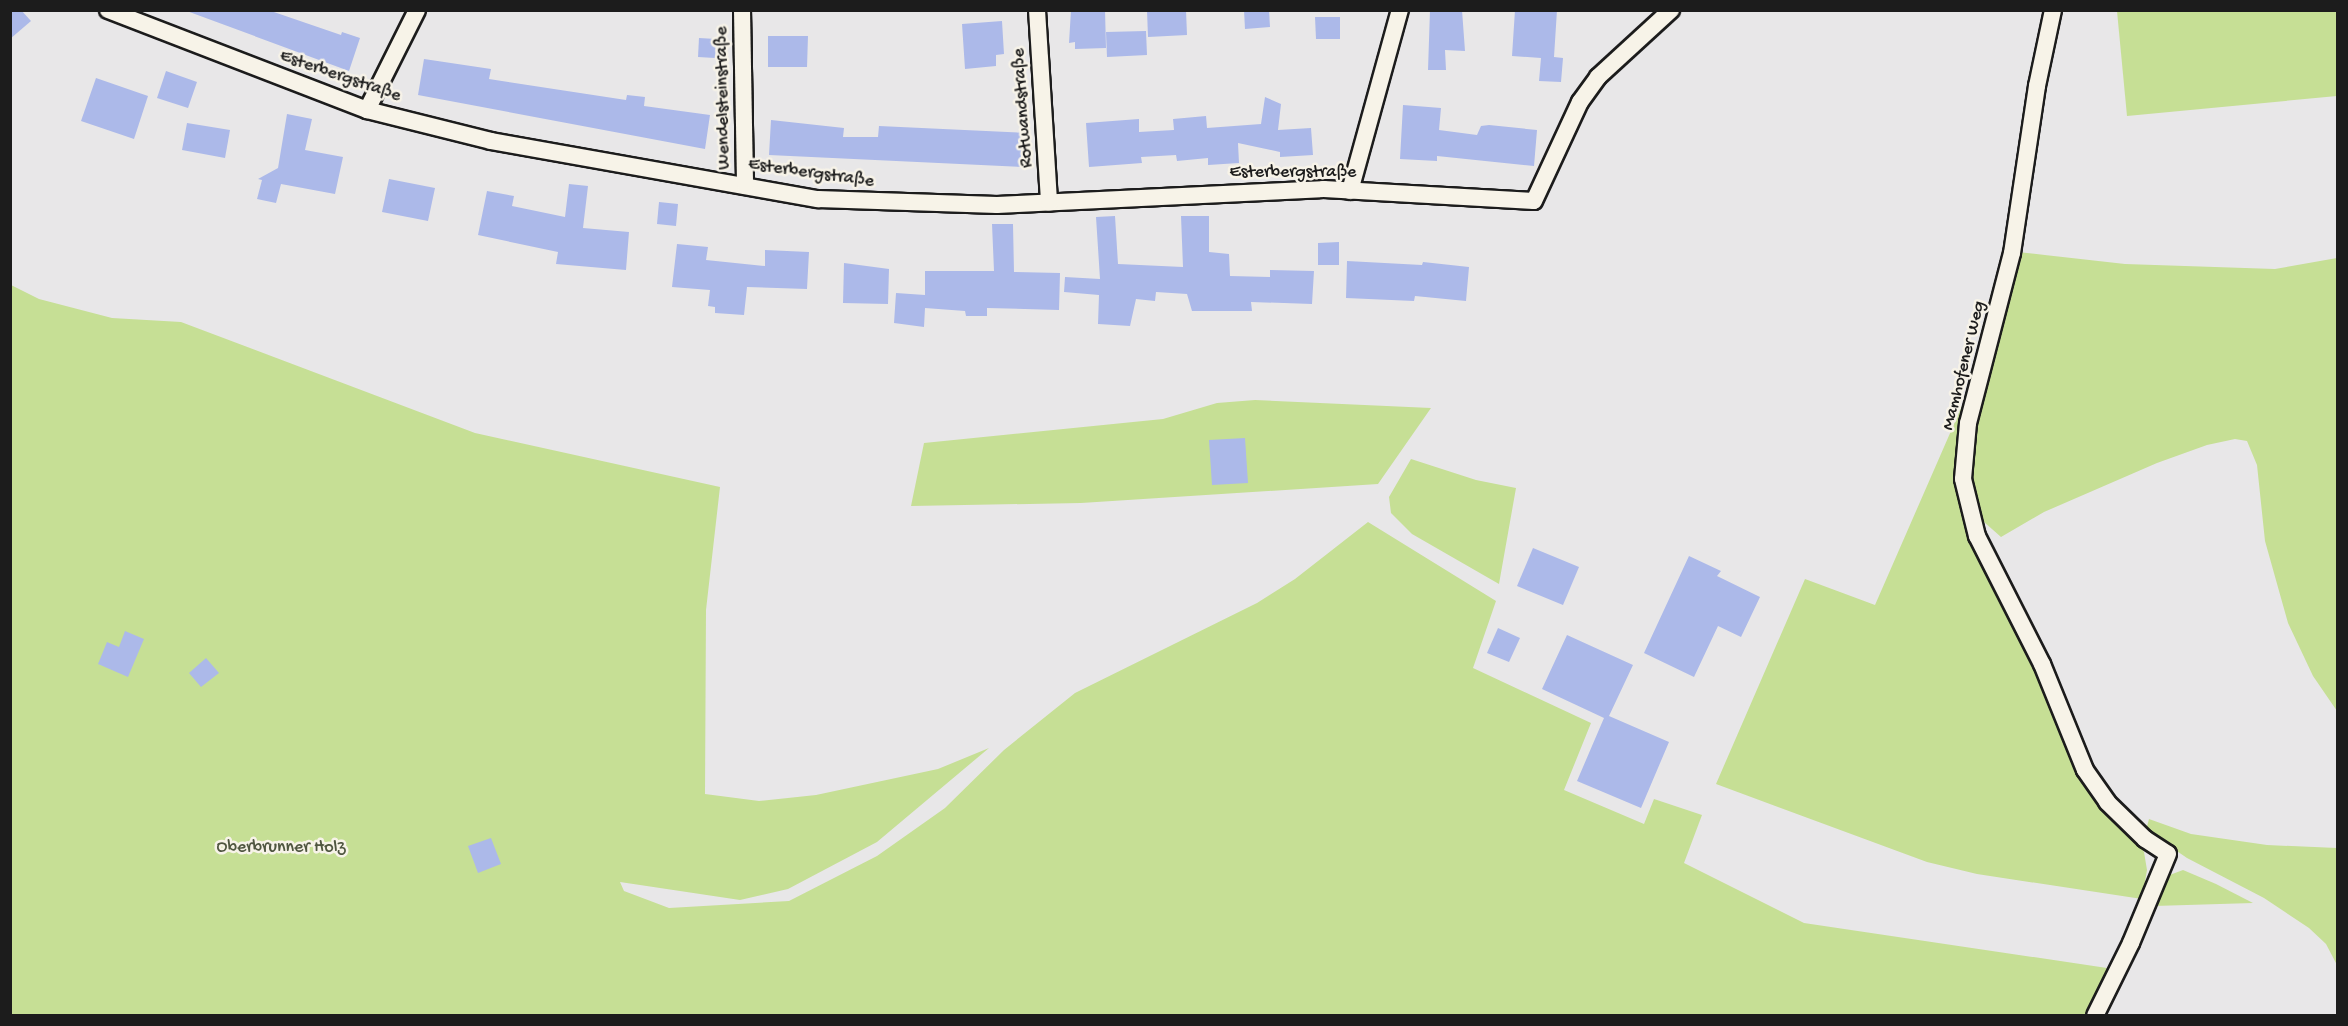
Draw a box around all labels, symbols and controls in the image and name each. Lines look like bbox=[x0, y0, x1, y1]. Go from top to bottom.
street label: Wendelsteinstraße bbox=[712, 26, 736, 170]
street label: Esterbergstraße bbox=[277, 46, 403, 108]
street label: Rotwandstraße bbox=[1009, 48, 1039, 168]
street label: Esterbergstraße bbox=[747, 154, 875, 194]
street label: Esterbergstraße bbox=[1230, 162, 1356, 184]
street label: Mamhofener Weg bbox=[1939, 299, 1991, 433]
park label: Oberbrunner Holz bbox=[217, 837, 345, 859]

